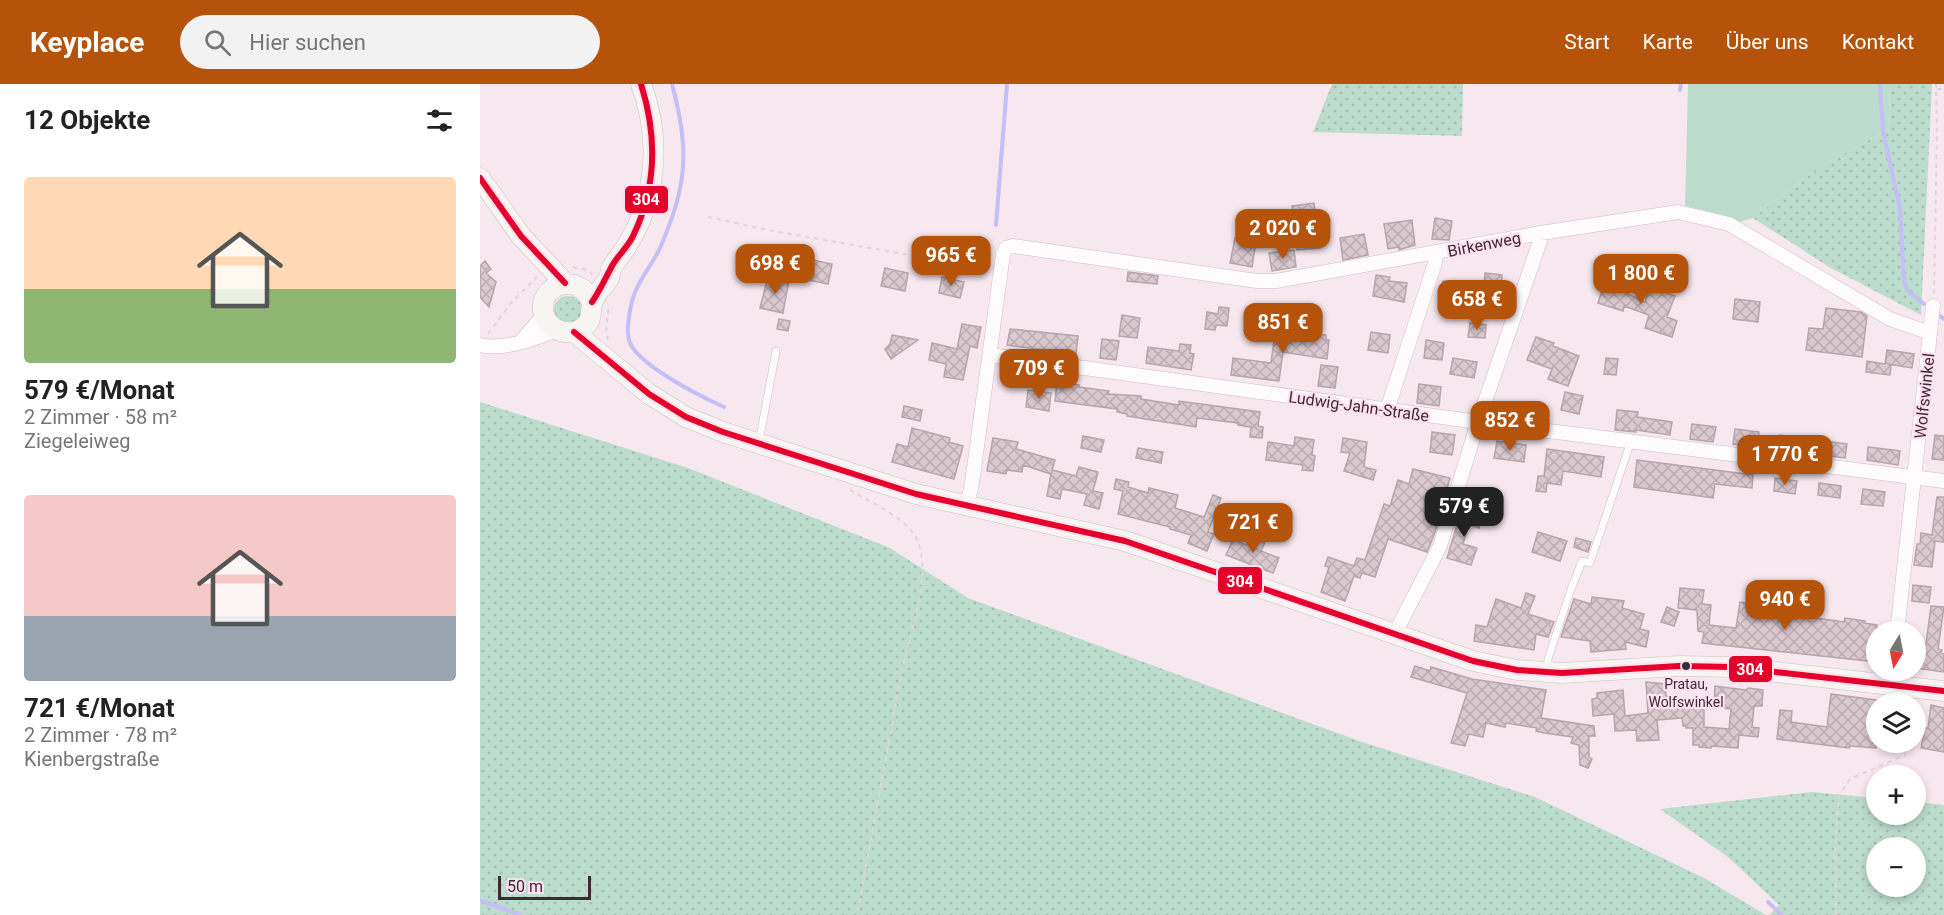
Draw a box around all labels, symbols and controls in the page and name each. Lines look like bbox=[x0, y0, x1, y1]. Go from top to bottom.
search box bbox=[180, 15, 600, 69]
text: Keyplace bbox=[30, 26, 144, 59]
icon: search bbox=[201, 26, 234, 59]
text: Hier suchen bbox=[249, 30, 366, 55]
text: Start bbox=[1564, 30, 1610, 54]
text: Karte bbox=[1643, 30, 1693, 54]
text: Über uns bbox=[1726, 30, 1809, 54]
text: Kontakt bbox=[1842, 30, 1914, 54]
icon: filters bbox=[423, 104, 456, 137]
text: 12 Objekte bbox=[24, 105, 150, 135]
line badge: 304 bbox=[624, 185, 669, 214]
text: 304 bbox=[632, 190, 660, 209]
pin: 2 020 € bbox=[1228, 209, 1338, 260]
icon: home bbox=[186, 216, 294, 324]
text: 2 020 € bbox=[1249, 216, 1317, 240]
street label: Birkenweg bbox=[1446, 228, 1522, 261]
pin: 965 € bbox=[909, 236, 993, 287]
text: 965 € bbox=[926, 243, 976, 267]
pin: 698 € bbox=[733, 244, 817, 295]
text: 698 € bbox=[750, 251, 800, 275]
pin: 1 800 € bbox=[1586, 254, 1696, 305]
text: 1 800 € bbox=[1607, 261, 1675, 285]
pin: 658 € bbox=[1435, 280, 1519, 331]
text: 658 € bbox=[1452, 287, 1502, 311]
pin: 851 € bbox=[1241, 303, 1325, 354]
text: 851 € bbox=[1258, 310, 1308, 334]
pin: 709 € bbox=[997, 349, 1081, 400]
street label: Wolfswinkel bbox=[1911, 352, 1938, 440]
text: 709 € bbox=[1014, 356, 1064, 380]
text: 579 €/Monat bbox=[24, 375, 175, 405]
street label: Ludwig-Jahn-Straße bbox=[1288, 387, 1430, 426]
pin: 852 € bbox=[1468, 401, 1552, 452]
text: 2 Zimmer · 58 m² bbox=[24, 405, 177, 429]
text: 852 € bbox=[1485, 408, 1535, 432]
text: Ziegeleiweg bbox=[24, 429, 130, 453]
pin: 1 770 € bbox=[1730, 435, 1840, 486]
text: 1 770 € bbox=[1751, 442, 1819, 466]
pin: 579 € bbox=[1422, 487, 1506, 538]
text: 579 € bbox=[1439, 494, 1489, 518]
pin: 721 € bbox=[1211, 503, 1295, 554]
text: 721 € bbox=[1228, 510, 1278, 534]
icon: home bbox=[186, 534, 294, 642]
line badge: 304 bbox=[1217, 566, 1263, 595]
text: 304 bbox=[1226, 572, 1254, 591]
pin: 940 € bbox=[1743, 580, 1827, 631]
text: 940 € bbox=[1760, 587, 1810, 611]
north arrow bbox=[1866, 621, 1926, 681]
map controls bbox=[1866, 621, 1926, 897]
line badge: 304 bbox=[1728, 655, 1773, 683]
marker: Pratau, Wolfswinkel bbox=[1680, 660, 1692, 672]
text: 304 bbox=[1736, 660, 1764, 679]
place label: Pratau, Wolfswinkel bbox=[1648, 676, 1724, 710]
text: 721 €/Monat bbox=[24, 693, 175, 723]
button: layers bbox=[1866, 693, 1926, 753]
text: 2 Zimmer · 78 m² bbox=[24, 723, 177, 747]
text: Kienbergstraße bbox=[24, 747, 159, 771]
button: + bbox=[1866, 765, 1926, 825]
button: − bbox=[1866, 837, 1926, 897]
scale bar bbox=[498, 873, 591, 900]
text: 50 m bbox=[507, 877, 543, 896]

